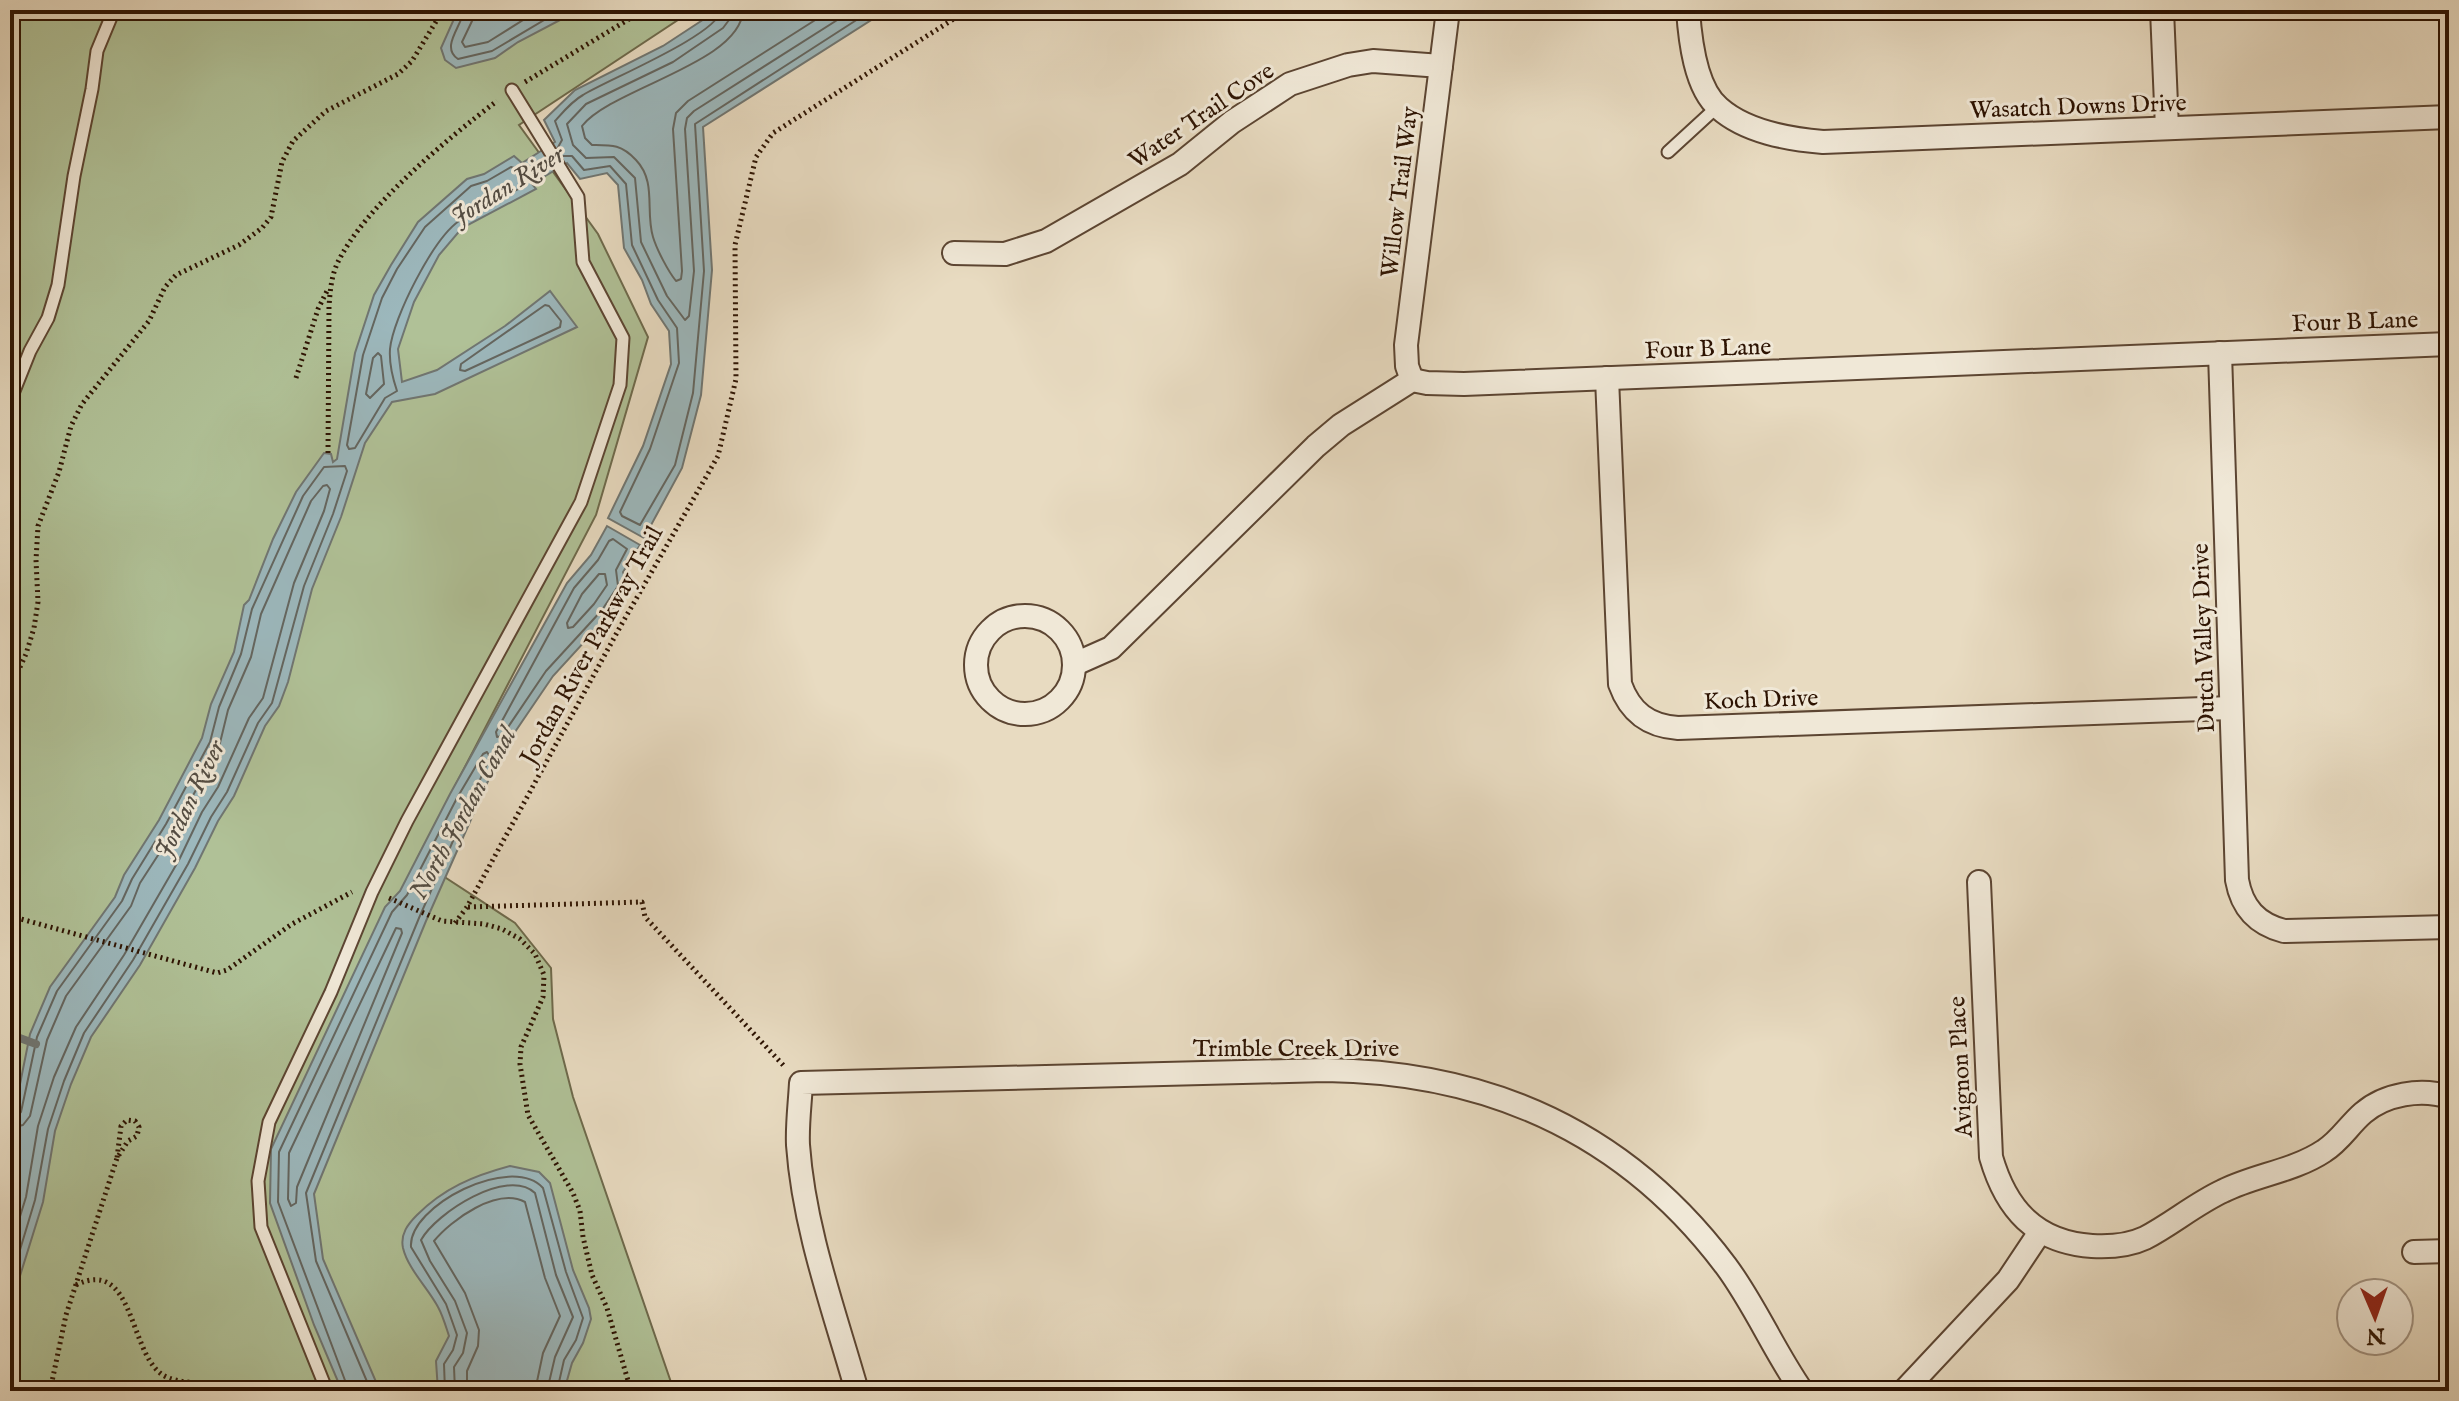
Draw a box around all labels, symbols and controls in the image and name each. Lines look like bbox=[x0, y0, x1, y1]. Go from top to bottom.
street label: Water Trail Cove bbox=[1123, 56, 1281, 176]
street label: Wasatch Downs Drive bbox=[1969, 88, 2187, 127]
street label: Willow Trail Way bbox=[1375, 105, 1426, 280]
water label: Jordan River bbox=[445, 138, 572, 234]
street label: Four B Lane bbox=[2291, 305, 2419, 340]
street label: Four B Lane bbox=[1644, 332, 1772, 367]
street label: Jordan River Parkway Trail bbox=[512, 521, 671, 773]
street label: Dutch Valley Drive bbox=[2186, 543, 2223, 733]
street label: Koch Drive bbox=[1703, 683, 1819, 718]
water label: North Jordan Canal bbox=[402, 720, 525, 906]
water label: Jordan River bbox=[148, 734, 234, 864]
street label: Avignon Place bbox=[1942, 995, 1981, 1139]
street label: Trimble Creek Drive bbox=[1193, 1034, 1399, 1065]
north arrow bbox=[2335, 1277, 2415, 1357]
text: N bbox=[2366, 1321, 2387, 1349]

